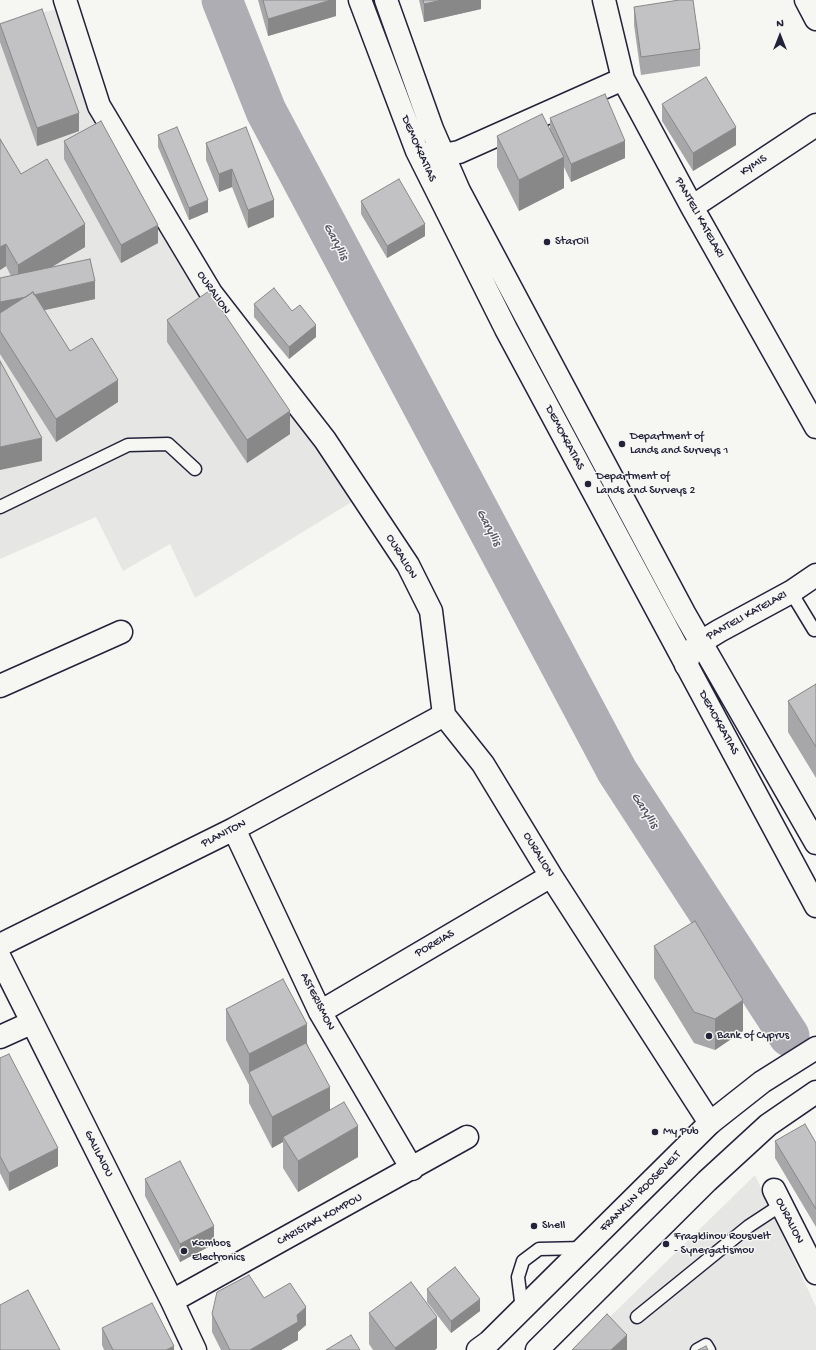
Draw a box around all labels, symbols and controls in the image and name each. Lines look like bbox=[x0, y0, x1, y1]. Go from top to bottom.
north arrow bbox=[760, 16, 800, 56]
text: N bbox=[776, 18, 784, 30]
street label: DEMOKRATIAS bbox=[397, 114, 439, 184]
street label: KYMIS bbox=[738, 152, 770, 180]
street label: PANTELI KATELARI bbox=[671, 175, 727, 261]
water label: Garyllis bbox=[319, 221, 351, 263]
place label: StarOil bbox=[555, 235, 589, 249]
marker: StarOil bbox=[542, 237, 552, 247]
street label: OURALION bbox=[193, 268, 233, 318]
street label: DEMOKRATIAS bbox=[541, 403, 587, 473]
place label: Department of Lands and Surveys 1 bbox=[630, 430, 728, 458]
marker: Department of Lands and Surveys 1 bbox=[617, 439, 627, 449]
place label: Department of Lands and Surveys 2 bbox=[596, 470, 695, 498]
marker: Department of Lands and Surveys 2 bbox=[583, 479, 593, 489]
water label: Garyllis bbox=[472, 507, 504, 549]
street label: OURALION bbox=[382, 532, 420, 582]
street label: PANTELI KATELARI bbox=[704, 588, 790, 644]
street label: DEMOKRATIAS bbox=[694, 688, 742, 758]
water label: Garyllis bbox=[627, 790, 661, 832]
street label: PLANITON bbox=[199, 817, 249, 851]
street label: OURALION bbox=[519, 830, 557, 880]
street label: POREIAS bbox=[413, 927, 457, 961]
street label: ASTERISMON bbox=[296, 971, 338, 1033]
place label: Bank of Cyprus bbox=[717, 1029, 789, 1043]
marker: Bank of Cyprus bbox=[704, 1031, 714, 1041]
place label: My Pub bbox=[663, 1125, 699, 1139]
marker: My Pub bbox=[650, 1127, 660, 1137]
street label: GALILAIOU bbox=[80, 1128, 116, 1180]
street label: FRANKLIN ROOSEVELT bbox=[597, 1148, 685, 1236]
street label: CHRISTAKI KOMPOU bbox=[275, 1191, 365, 1249]
street label: OURALION bbox=[771, 1196, 807, 1246]
place label: Shell bbox=[542, 1219, 565, 1233]
marker: Shell bbox=[529, 1221, 539, 1231]
place label: Fragklinou Rousvelt - Synergatismou bbox=[674, 1230, 770, 1258]
place label: Kombos Electronics bbox=[192, 1237, 245, 1265]
marker: Fragklinou Rousvelt - Synergatismou bbox=[661, 1239, 671, 1249]
marker: Kombos Electronics bbox=[179, 1246, 189, 1256]

